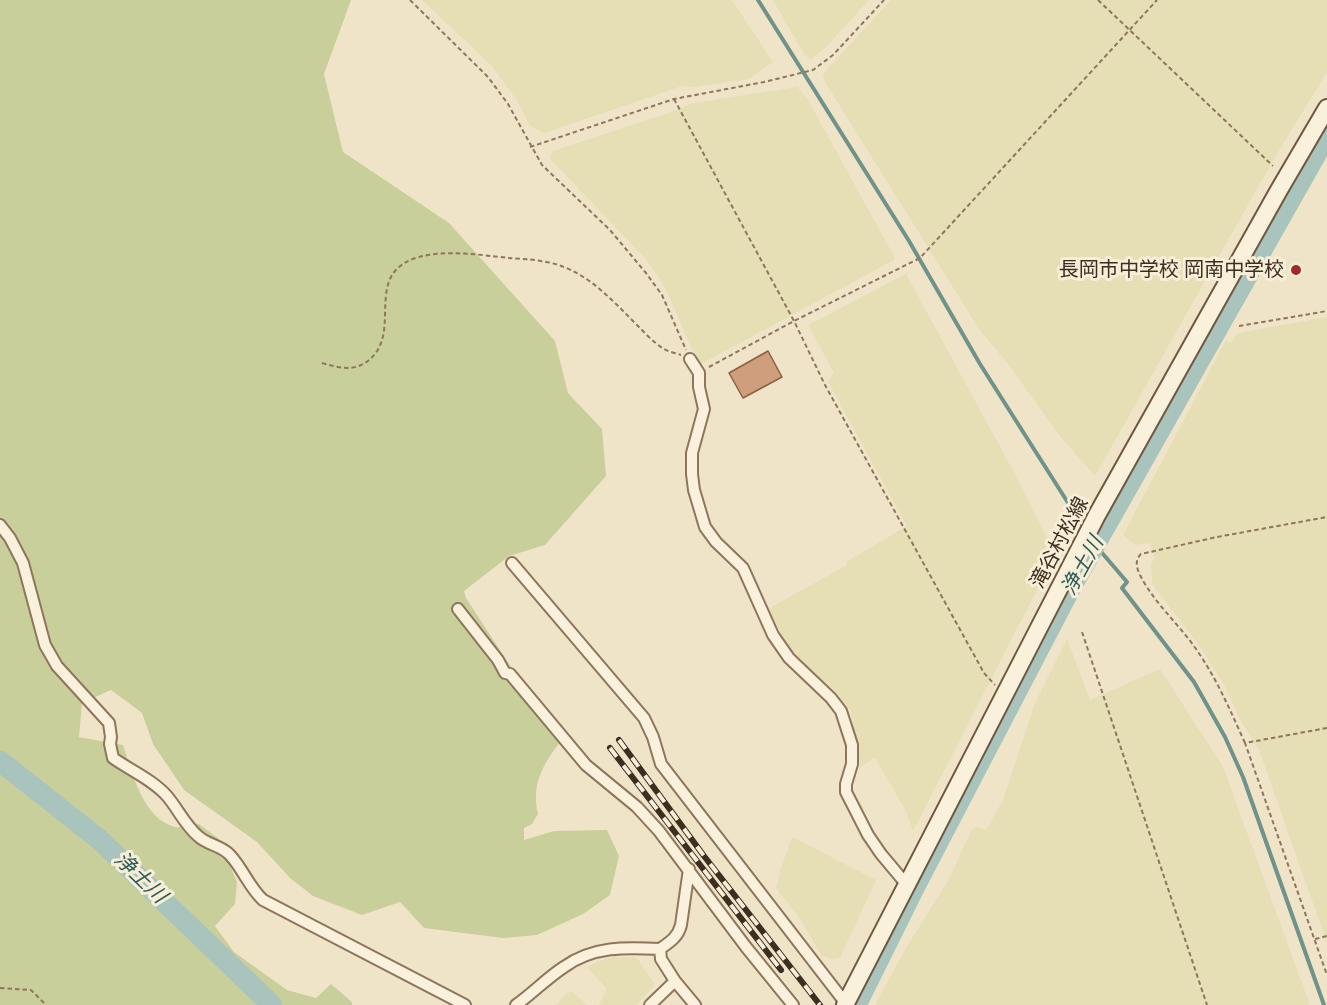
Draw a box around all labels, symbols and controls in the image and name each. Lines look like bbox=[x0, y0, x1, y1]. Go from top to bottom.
place label: 長岡市中学校 岡南中学校 bbox=[1059, 258, 1284, 282]
marker: 長岡市中学校 岡南中学校 bbox=[1289, 263, 1303, 277]
street label: 滝谷村松線 bbox=[1026, 493, 1094, 593]
water label: 浄土川 bbox=[1057, 532, 1109, 600]
water label: 浄土川 bbox=[109, 847, 171, 909]

